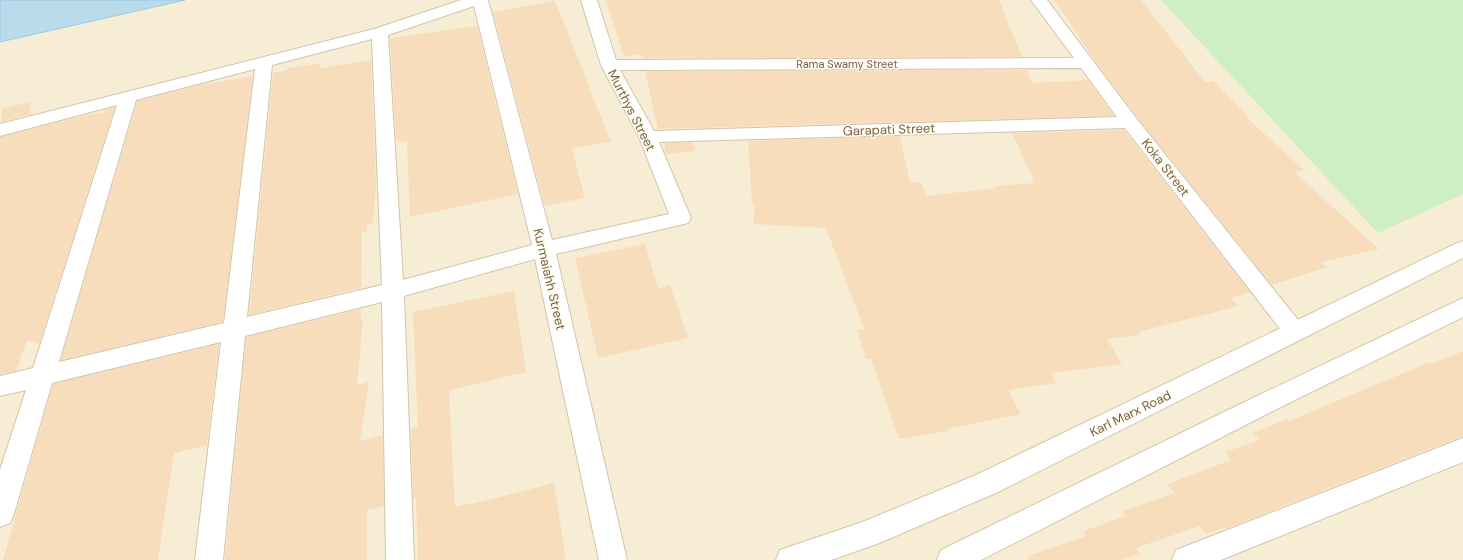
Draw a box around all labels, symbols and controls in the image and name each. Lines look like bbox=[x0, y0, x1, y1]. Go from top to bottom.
street label: Rama Swamy Street bbox=[796, 57, 898, 71]
street label: Murthys Street bbox=[604, 67, 659, 154]
street label: Garapati Street bbox=[843, 119, 935, 140]
street label: Koka Street bbox=[1138, 135, 1193, 200]
street label: Kurmaiahh Street bbox=[530, 227, 569, 332]
street label: Karl Marx Road bbox=[1087, 386, 1174, 440]

